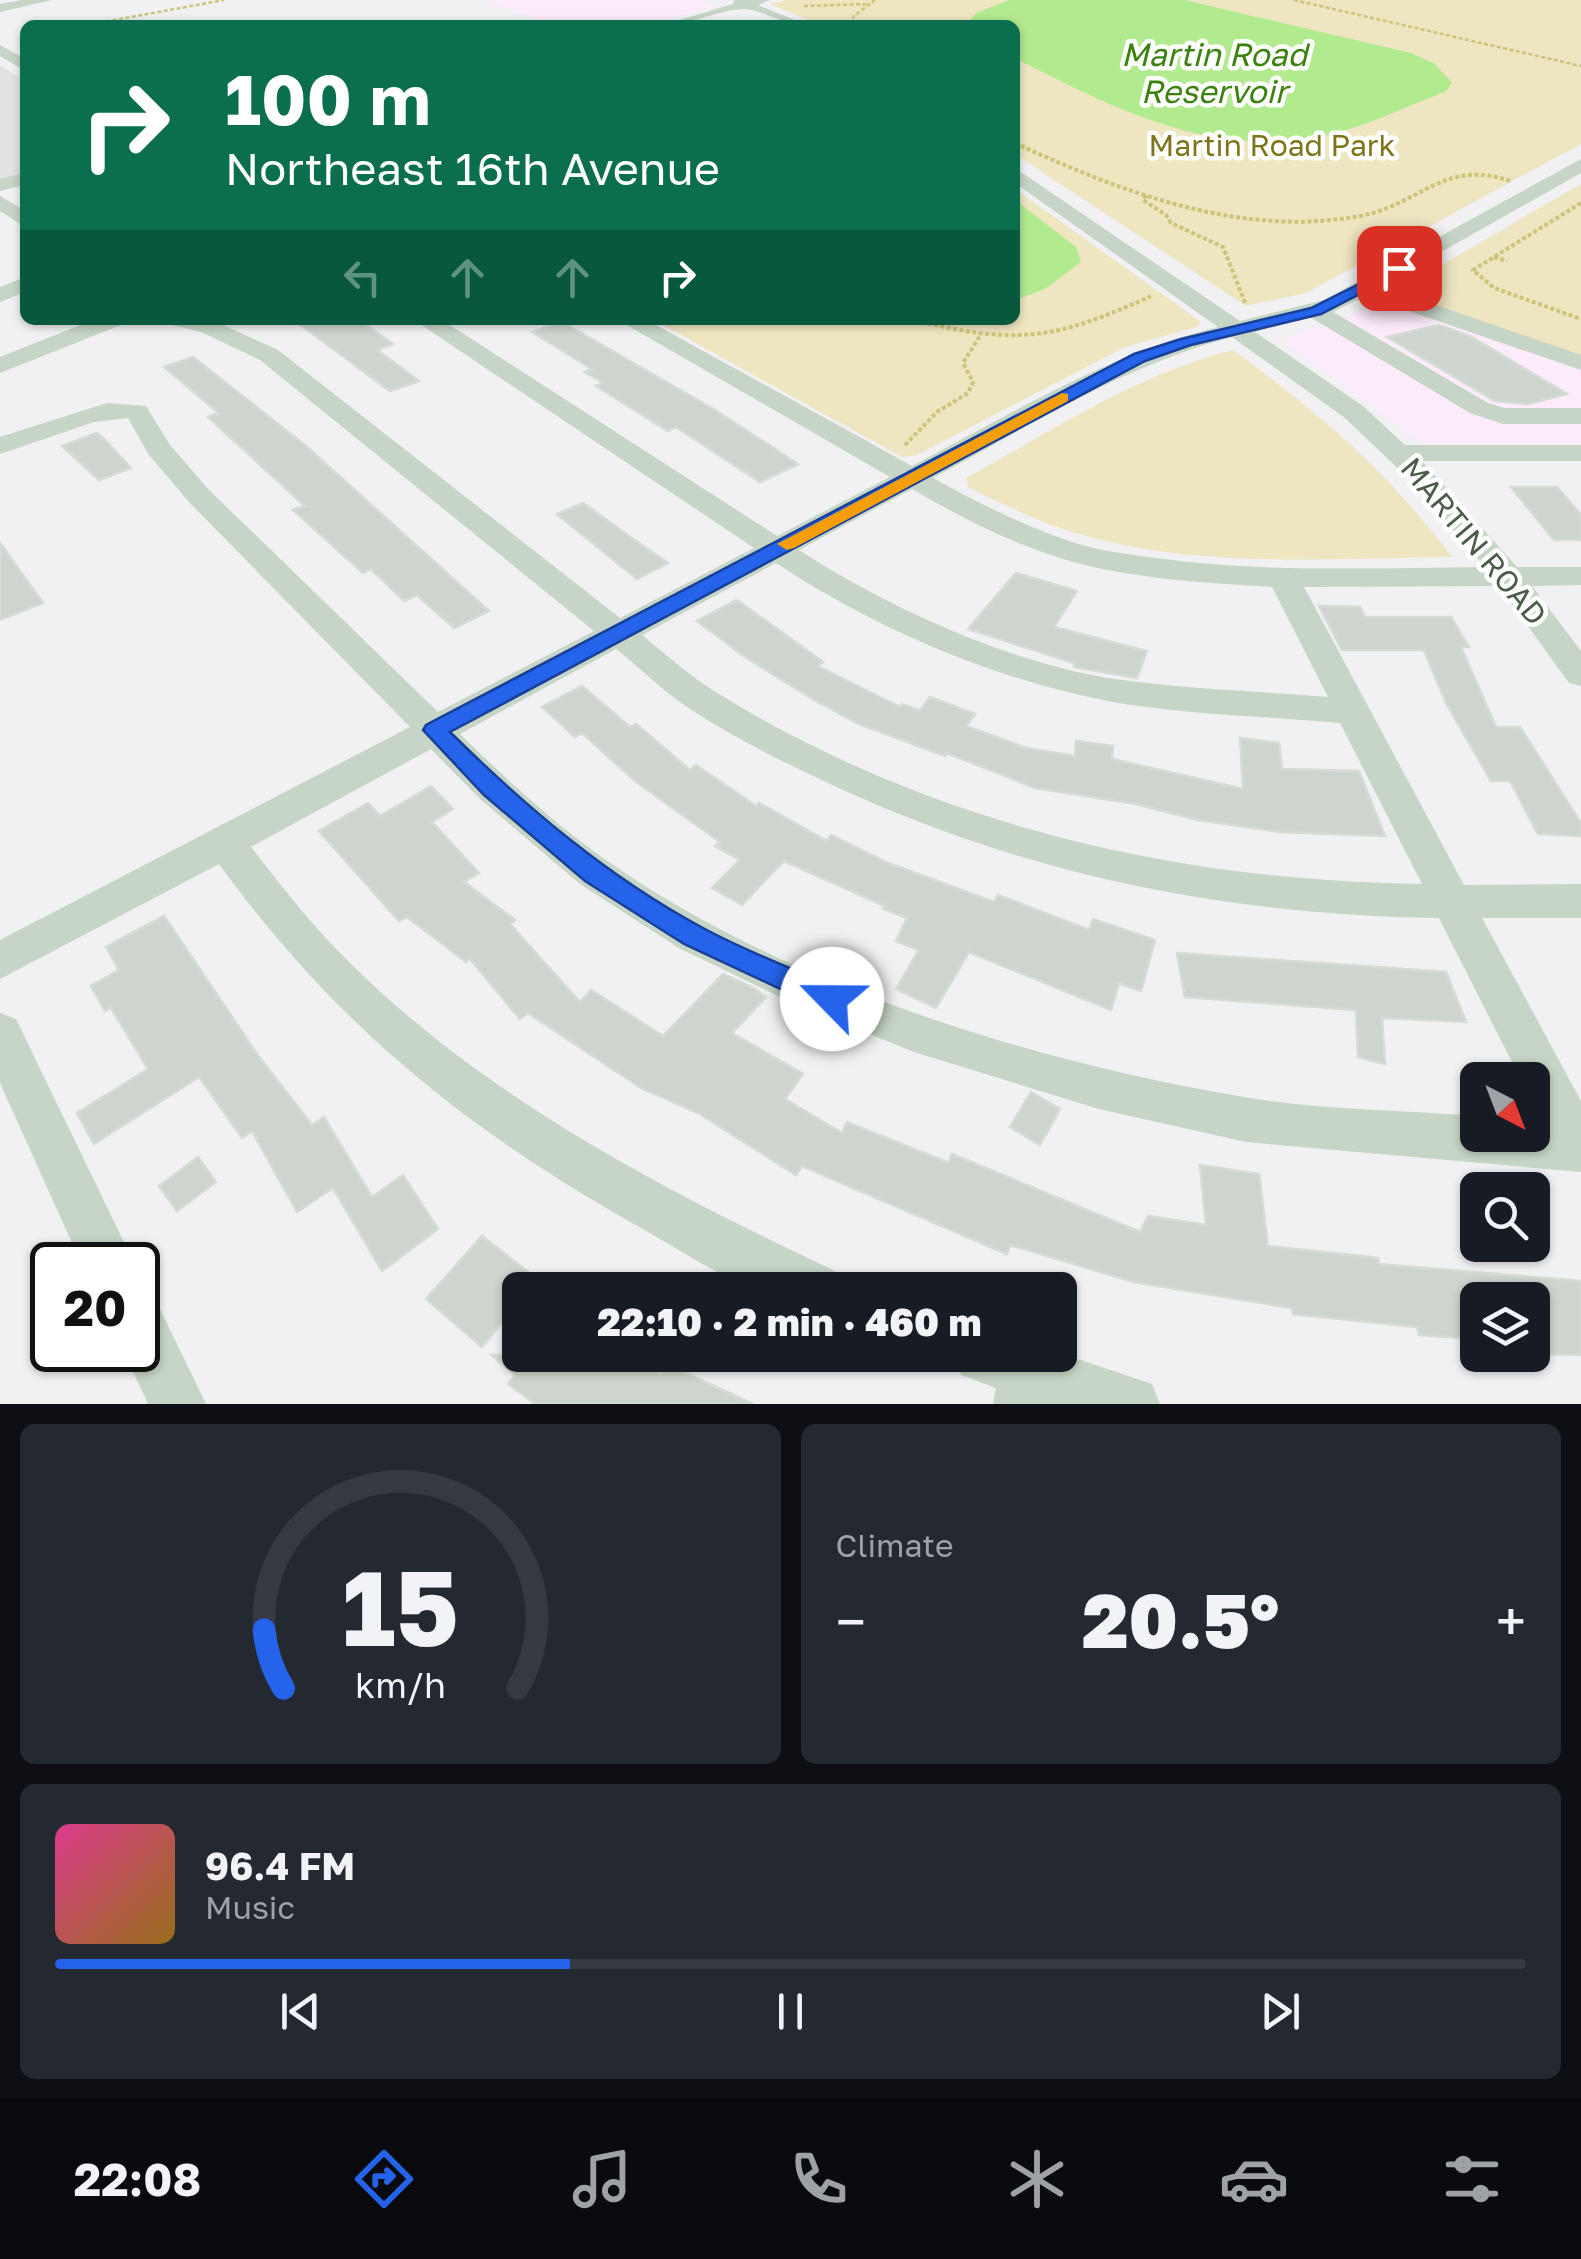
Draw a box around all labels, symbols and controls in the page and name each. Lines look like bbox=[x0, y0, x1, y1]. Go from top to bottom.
water label: Martin Road Reservoir bbox=[1121, 35, 1310, 110]
text: 100 m bbox=[225, 56, 431, 140]
icon: right bbox=[60, 60, 190, 190]
park label: Martin Road Park bbox=[1149, 127, 1396, 163]
text: Northeast 16th Avenue bbox=[225, 141, 720, 195]
pin bbox=[1357, 226, 1442, 311]
icon: arrive bbox=[1372, 241, 1427, 296]
icon: left bbox=[335, 250, 390, 305]
icon: ahead bbox=[440, 250, 495, 305]
icon: ahead bbox=[545, 250, 600, 305]
icon: right bbox=[650, 250, 705, 305]
street label: MARTIN ROAD bbox=[1394, 450, 1554, 632]
position arrow bbox=[780, 947, 884, 1051]
north arrow bbox=[1460, 1062, 1550, 1152]
map controls bbox=[1460, 1062, 1550, 1372]
button: search bbox=[1460, 1172, 1550, 1262]
speed limit sign: 20 bbox=[30, 1242, 160, 1372]
button: layers bbox=[1460, 1282, 1550, 1372]
text: 22:10 · 2 min · 460 m bbox=[597, 1299, 982, 1344]
text: Climate bbox=[836, 1526, 954, 1564]
text: 15 bbox=[342, 1544, 459, 1669]
text: 20.5° bbox=[1082, 1574, 1279, 1665]
text: − bbox=[836, 1588, 866, 1654]
text: + bbox=[1496, 1588, 1526, 1654]
text: km/h bbox=[355, 1663, 446, 1706]
text: 96.4 FM bbox=[205, 1843, 355, 1888]
text: Music bbox=[205, 1888, 295, 1926]
icon: previous bbox=[273, 1984, 328, 2039]
icon: pause bbox=[763, 1984, 818, 2039]
icon: next bbox=[1253, 1984, 1308, 2039]
icon: directions bbox=[349, 2144, 419, 2214]
icon: music bbox=[567, 2144, 637, 2214]
icon: phone bbox=[784, 2144, 854, 2214]
icon: climate bbox=[1002, 2144, 1072, 2214]
icon: car bbox=[1219, 2144, 1289, 2214]
icon: filters bbox=[1437, 2144, 1507, 2214]
text: 22:08 bbox=[74, 2152, 201, 2206]

